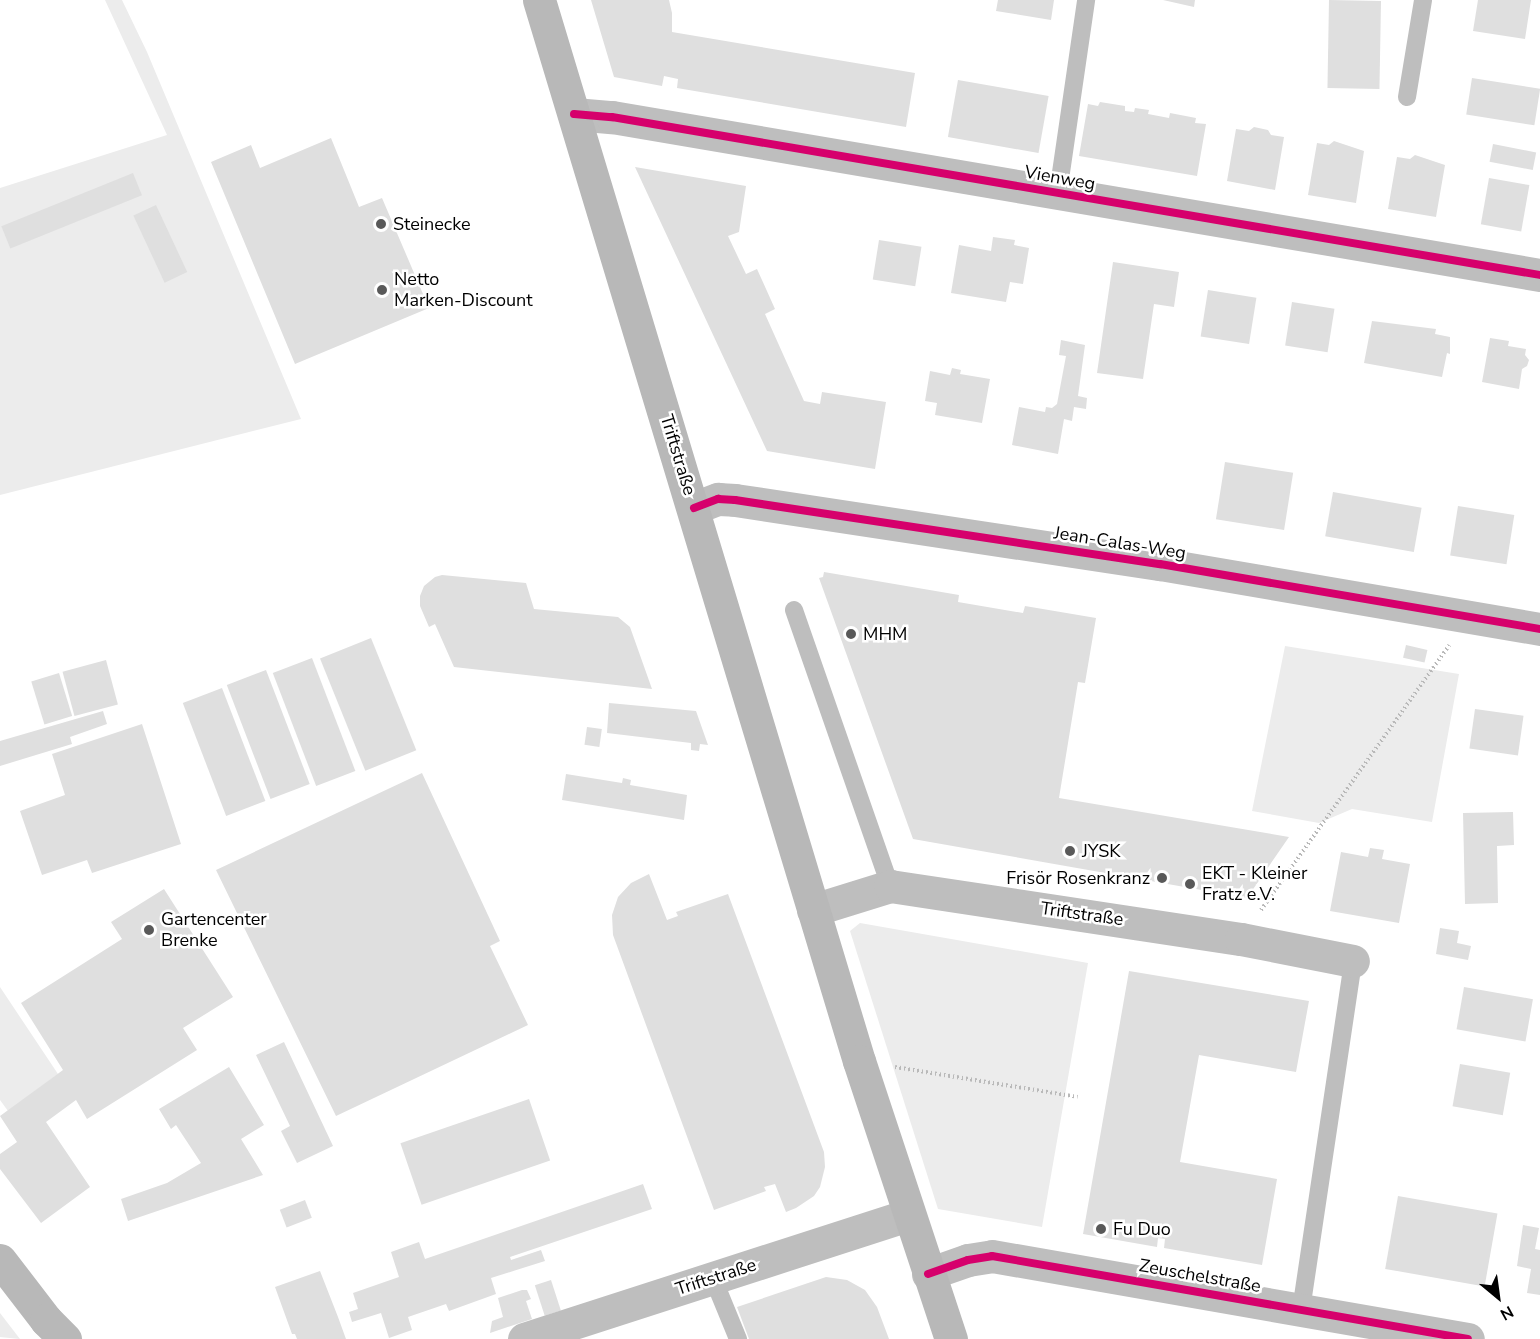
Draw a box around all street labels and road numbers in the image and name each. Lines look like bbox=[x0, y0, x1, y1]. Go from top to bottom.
street label: Vienweg bbox=[1023, 161, 1097, 195]
street label: Triftstraße bbox=[655, 412, 701, 498]
street label: Jean-Calas-Weg bbox=[1052, 522, 1188, 564]
street label: Triftstraße bbox=[1039, 898, 1125, 930]
street label: Triftstraße bbox=[673, 1254, 759, 1300]
street label: Zeuschelstraße bbox=[1137, 1255, 1263, 1297]

